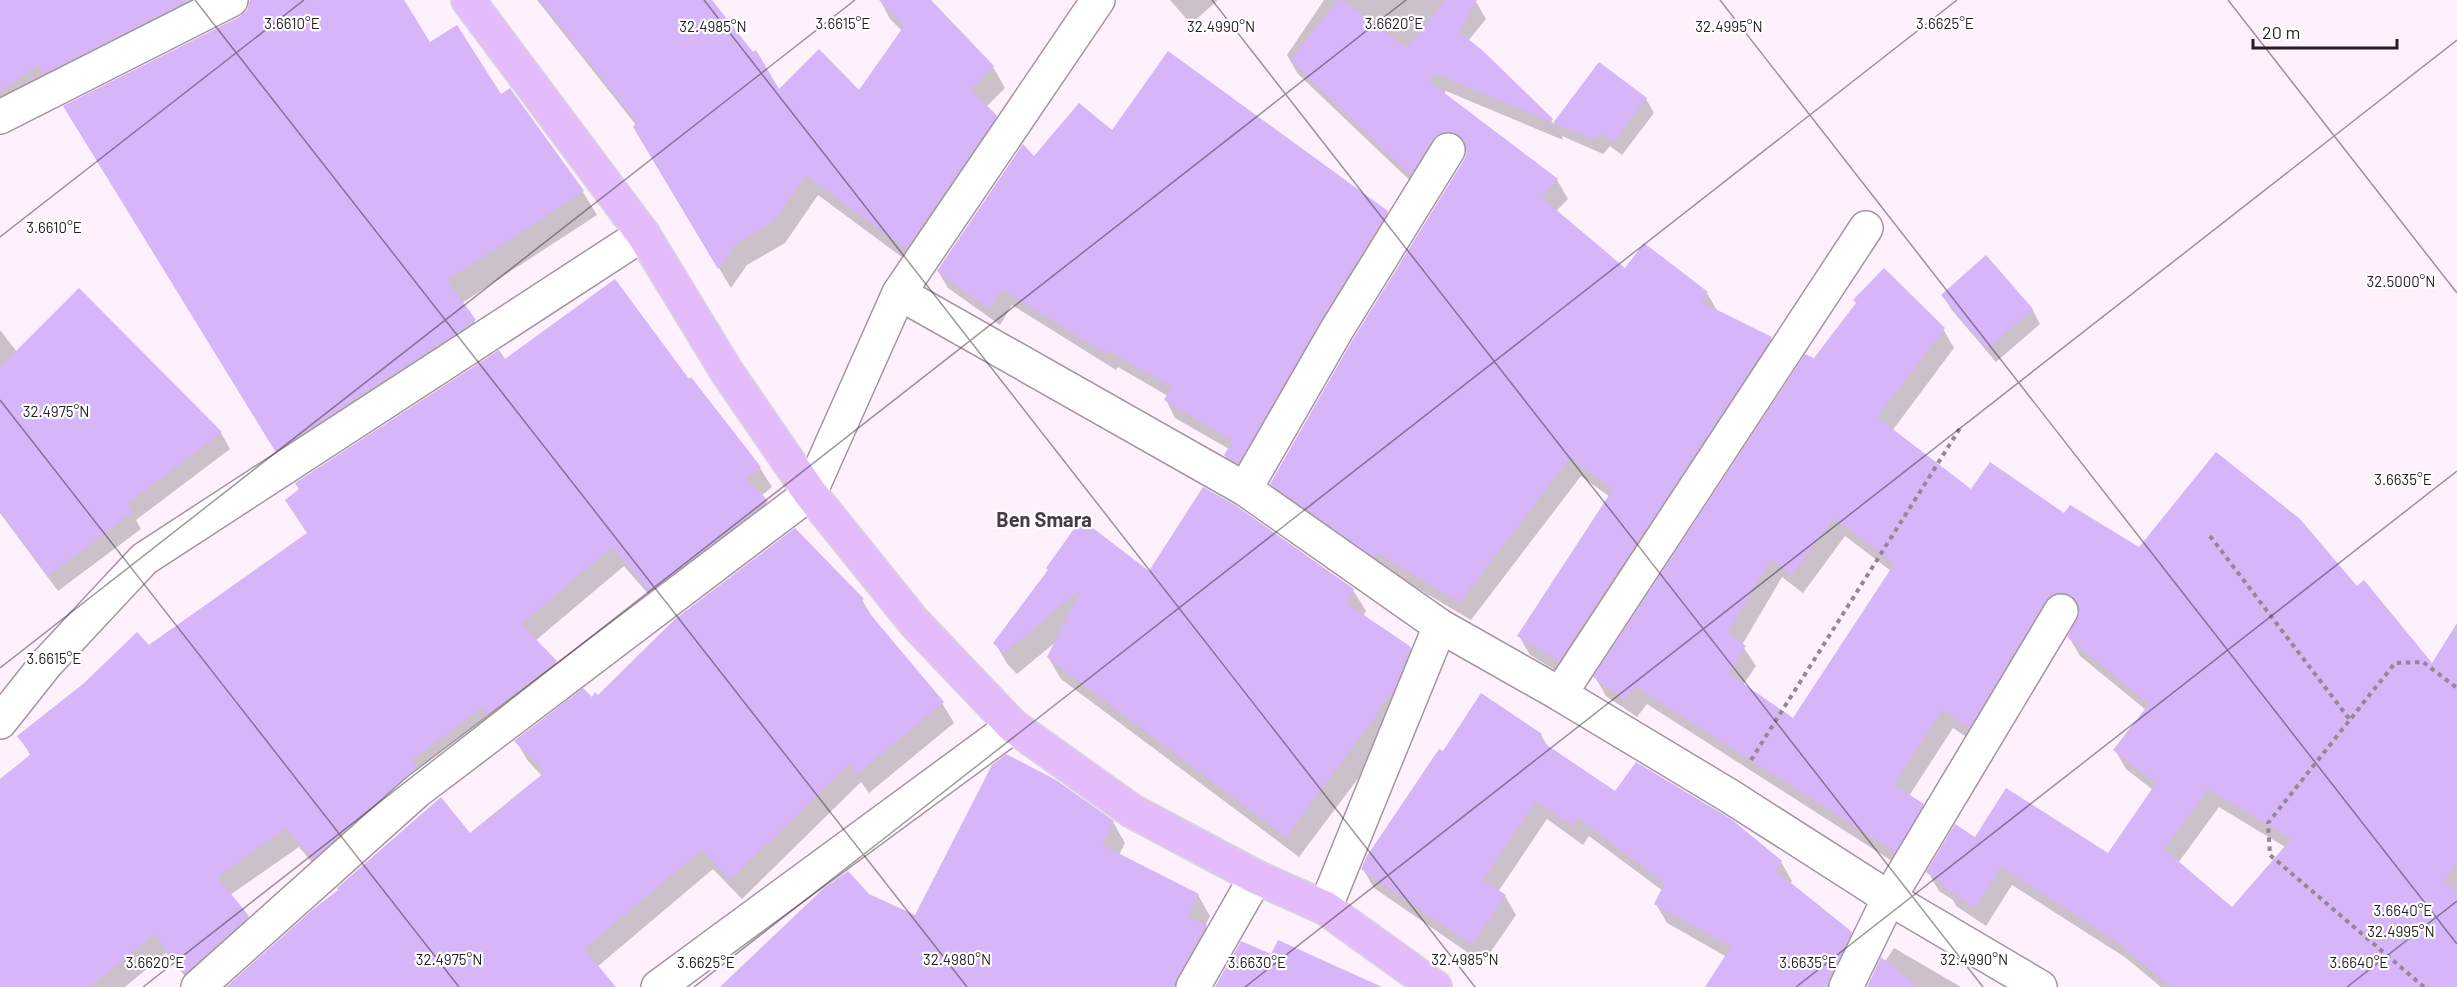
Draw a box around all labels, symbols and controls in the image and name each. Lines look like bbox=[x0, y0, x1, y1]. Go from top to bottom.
scale bar bbox=[2253, 12, 2397, 50]
text: 3.6610°E bbox=[264, 14, 320, 32]
text: 3.6615°E bbox=[816, 14, 870, 32]
text: 3.6620°E bbox=[1365, 14, 1423, 32]
text: 3.6625°E bbox=[1916, 14, 1974, 32]
text: 32.4985°N bbox=[679, 17, 747, 35]
text: 32.4990°N bbox=[1187, 17, 1255, 35]
text: 32.4995°N bbox=[1695, 17, 1763, 35]
text: 20 m bbox=[2262, 21, 2300, 43]
text: 3.6610°E bbox=[26, 218, 82, 236]
text: 32.5000°N bbox=[2367, 272, 2435, 290]
text: 32.4975°N bbox=[23, 402, 89, 420]
text: 3.6635°E bbox=[2374, 470, 2432, 488]
district label: Ben Smara bbox=[996, 507, 1092, 531]
text: 3.6615°E bbox=[27, 649, 81, 667]
text: 3.6640°E bbox=[2374, 901, 2432, 919]
text: 32.4995°N bbox=[2367, 922, 2435, 940]
text: 32.4975°N bbox=[416, 950, 482, 968]
text: 32.4980°N bbox=[923, 950, 991, 968]
text: 32.4985°N bbox=[1431, 950, 1499, 968]
text: 32.4990°N bbox=[1940, 950, 2008, 968]
text: 3.6620°E bbox=[126, 953, 184, 971]
text: 3.6625°E bbox=[677, 953, 735, 971]
text: 3.6630°E bbox=[1228, 953, 1286, 971]
text: 3.6635°E bbox=[1779, 953, 1837, 971]
text: 3.6640°E bbox=[2330, 953, 2388, 971]

